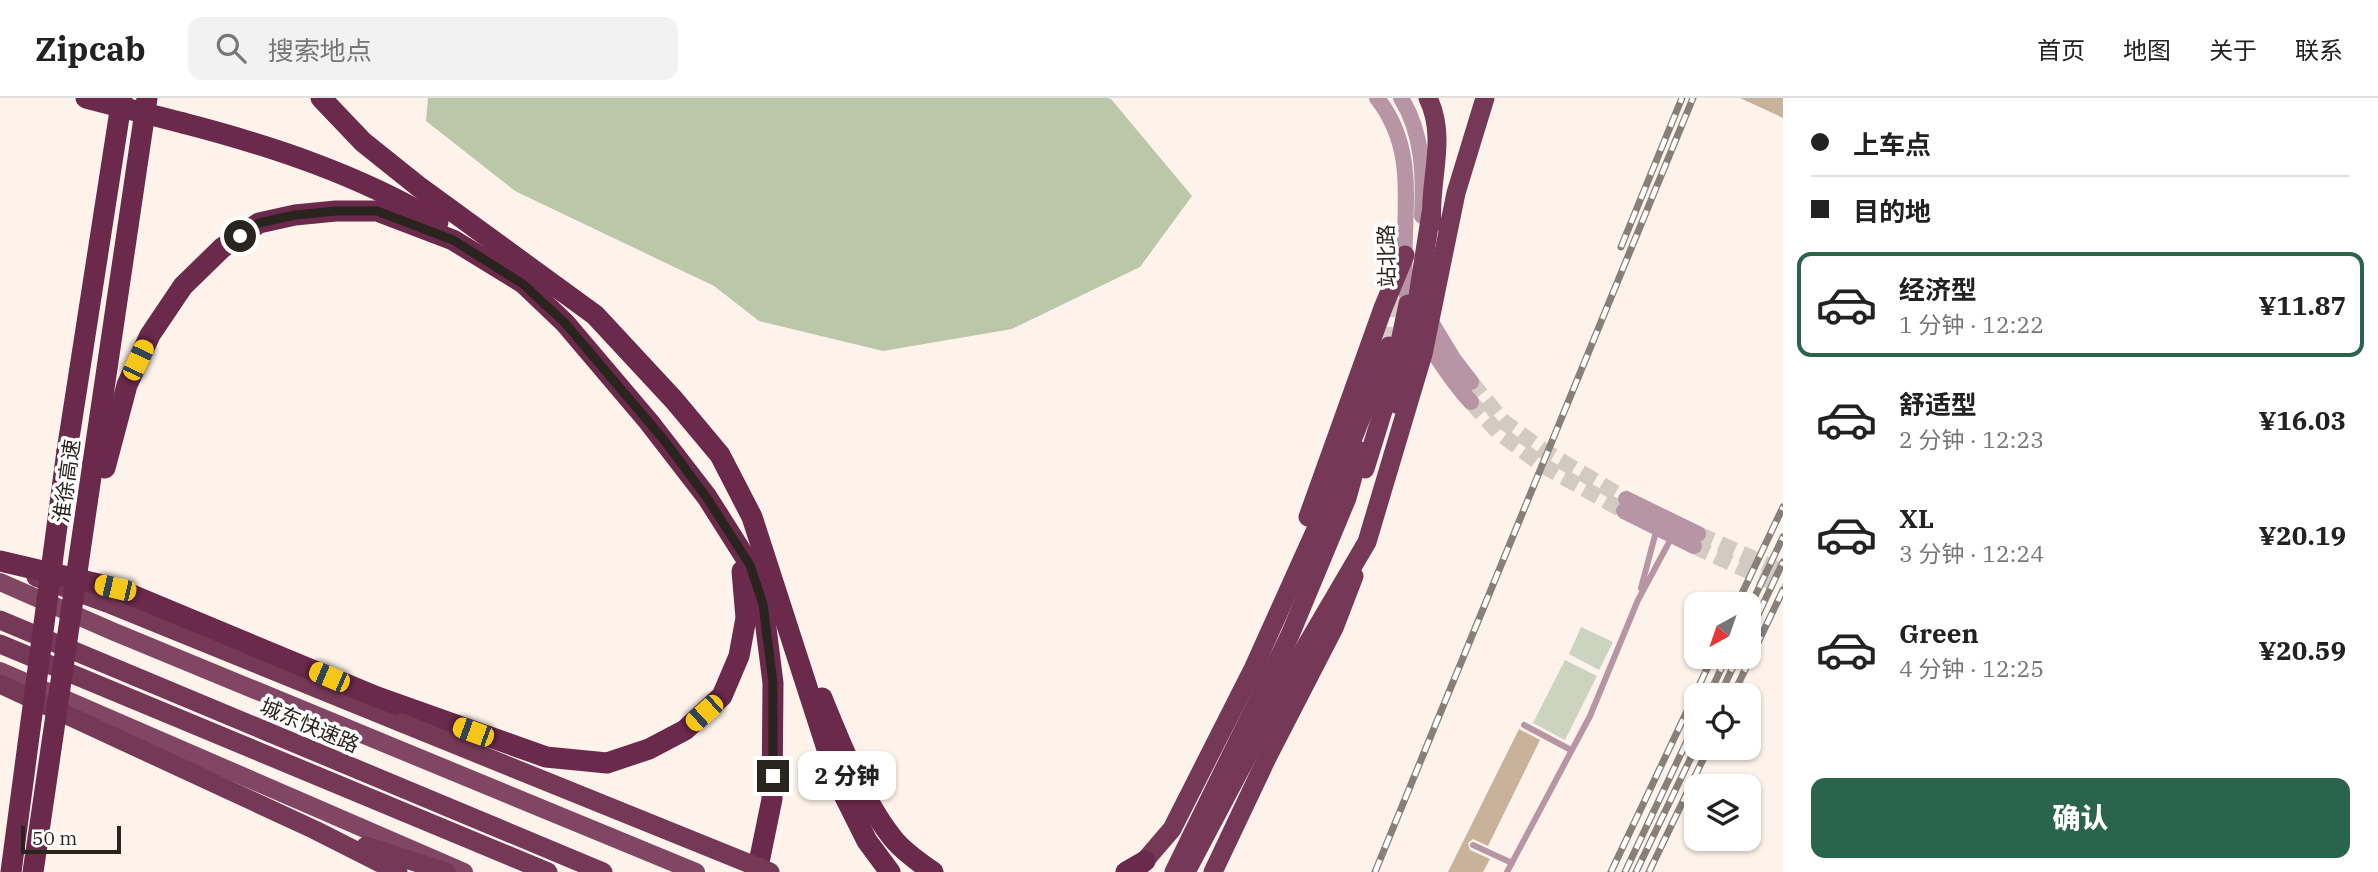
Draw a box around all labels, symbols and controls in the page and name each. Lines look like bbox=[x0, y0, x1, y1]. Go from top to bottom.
search box bbox=[188, 17, 678, 80]
text: Zipcab bbox=[35, 27, 146, 70]
icon: search bbox=[212, 29, 250, 67]
text: 搜索地点 bbox=[268, 33, 372, 67]
text: 首页 bbox=[2037, 34, 2085, 66]
text: 地图 bbox=[2123, 34, 2171, 66]
text: 关于 bbox=[2209, 34, 2257, 66]
text: 联系 bbox=[2295, 34, 2343, 66]
text: 上车点 bbox=[1853, 127, 1931, 161]
text: 目的地 bbox=[1853, 194, 1931, 228]
route start bbox=[224, 220, 256, 252]
street label: 站北路 bbox=[1371, 224, 1401, 288]
text: 经济型 bbox=[1899, 272, 1977, 306]
icon: car bbox=[1815, 273, 1878, 336]
text: ¥11.87 bbox=[2259, 288, 2346, 322]
text: 1 分钟 · 12:22 bbox=[1899, 309, 2044, 339]
car bbox=[120, 337, 157, 383]
text: 舒适型 bbox=[1899, 387, 1977, 421]
icon: car bbox=[1815, 388, 1878, 451]
text: ¥16.03 bbox=[2259, 403, 2346, 437]
text: 2 分钟 · 12:23 bbox=[1899, 424, 2044, 454]
street label: 淮徐高速 bbox=[46, 437, 86, 525]
text: XL bbox=[1899, 501, 1934, 535]
icon: car bbox=[1815, 503, 1878, 566]
text: ¥20.19 bbox=[2259, 518, 2346, 552]
text: 3 分钟 · 12:24 bbox=[1899, 538, 2044, 568]
car bbox=[93, 573, 138, 603]
north arrow bbox=[1684, 592, 1760, 668]
map controls bbox=[1684, 592, 1761, 851]
text: Green bbox=[1899, 616, 1979, 650]
icon: car bbox=[1815, 618, 1878, 681]
text: ¥20.59 bbox=[2259, 633, 2346, 667]
text: 4 分钟 · 12:25 bbox=[1899, 653, 2044, 683]
car bbox=[306, 659, 353, 695]
button: locate bbox=[1684, 683, 1761, 760]
car bbox=[682, 691, 727, 735]
street label: 城东快速路 bbox=[256, 692, 364, 758]
car bbox=[450, 715, 497, 749]
callout: 2 分钟 bbox=[798, 752, 896, 800]
route end bbox=[757, 760, 789, 792]
text: 2 分钟 bbox=[814, 760, 880, 790]
button: layers bbox=[1684, 774, 1761, 851]
button: 确认 bbox=[1811, 778, 2350, 858]
scale bar bbox=[21, 823, 121, 855]
text: 50 m bbox=[32, 826, 77, 850]

